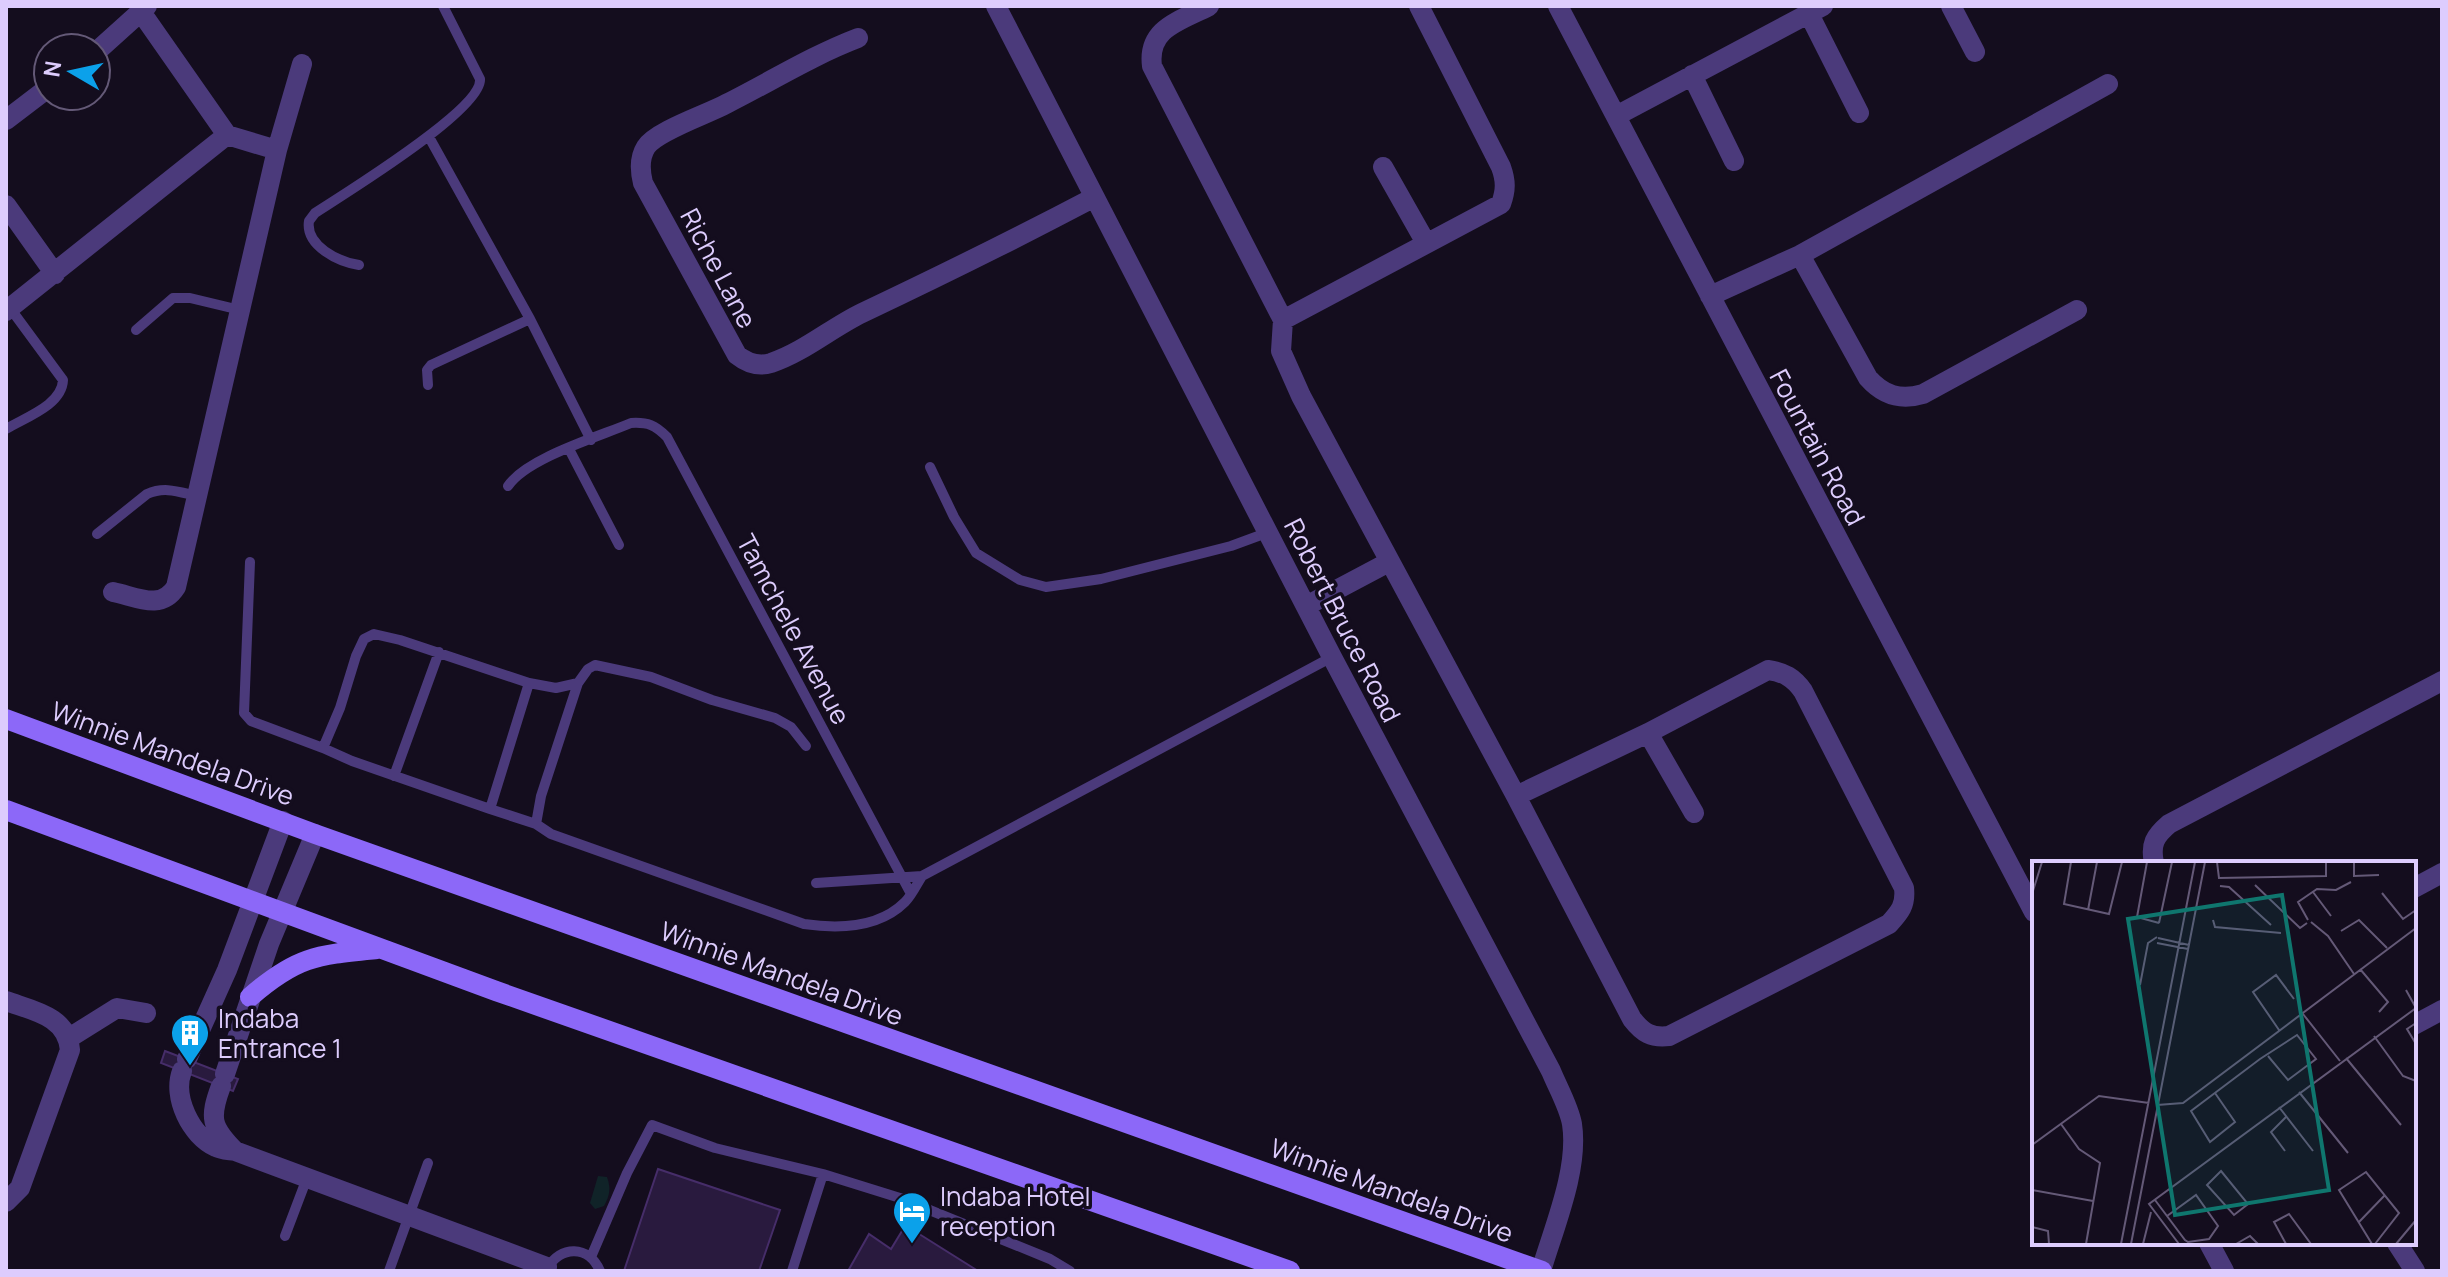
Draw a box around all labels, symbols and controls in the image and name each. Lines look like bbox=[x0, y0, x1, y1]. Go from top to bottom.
north arrow bbox=[32, 32, 112, 112]
text: N bbox=[36, 59, 68, 79]
street label: Riche Lane bbox=[672, 202, 766, 334]
street label: Fountain Road bbox=[1762, 363, 1874, 531]
street label: Robert Bruce Road bbox=[1276, 512, 1410, 728]
street label: Tamchele Avenue bbox=[729, 528, 859, 730]
street label: Winnie Mandela Drive bbox=[47, 692, 299, 814]
inset map bbox=[2032, 861, 2416, 1245]
street label: Winnie Mandela Drive bbox=[656, 912, 908, 1034]
place label: Indaba Entrance 1 bbox=[218, 1000, 342, 1066]
building icon: Indaba Entrance 1 bbox=[169, 1012, 211, 1067]
street label: Winnie Mandela Drive bbox=[1266, 1129, 1518, 1251]
place label: Indaba Hotel reception bbox=[940, 1178, 1091, 1244]
hotel icon: Indaba Hotel reception bbox=[891, 1190, 933, 1245]

